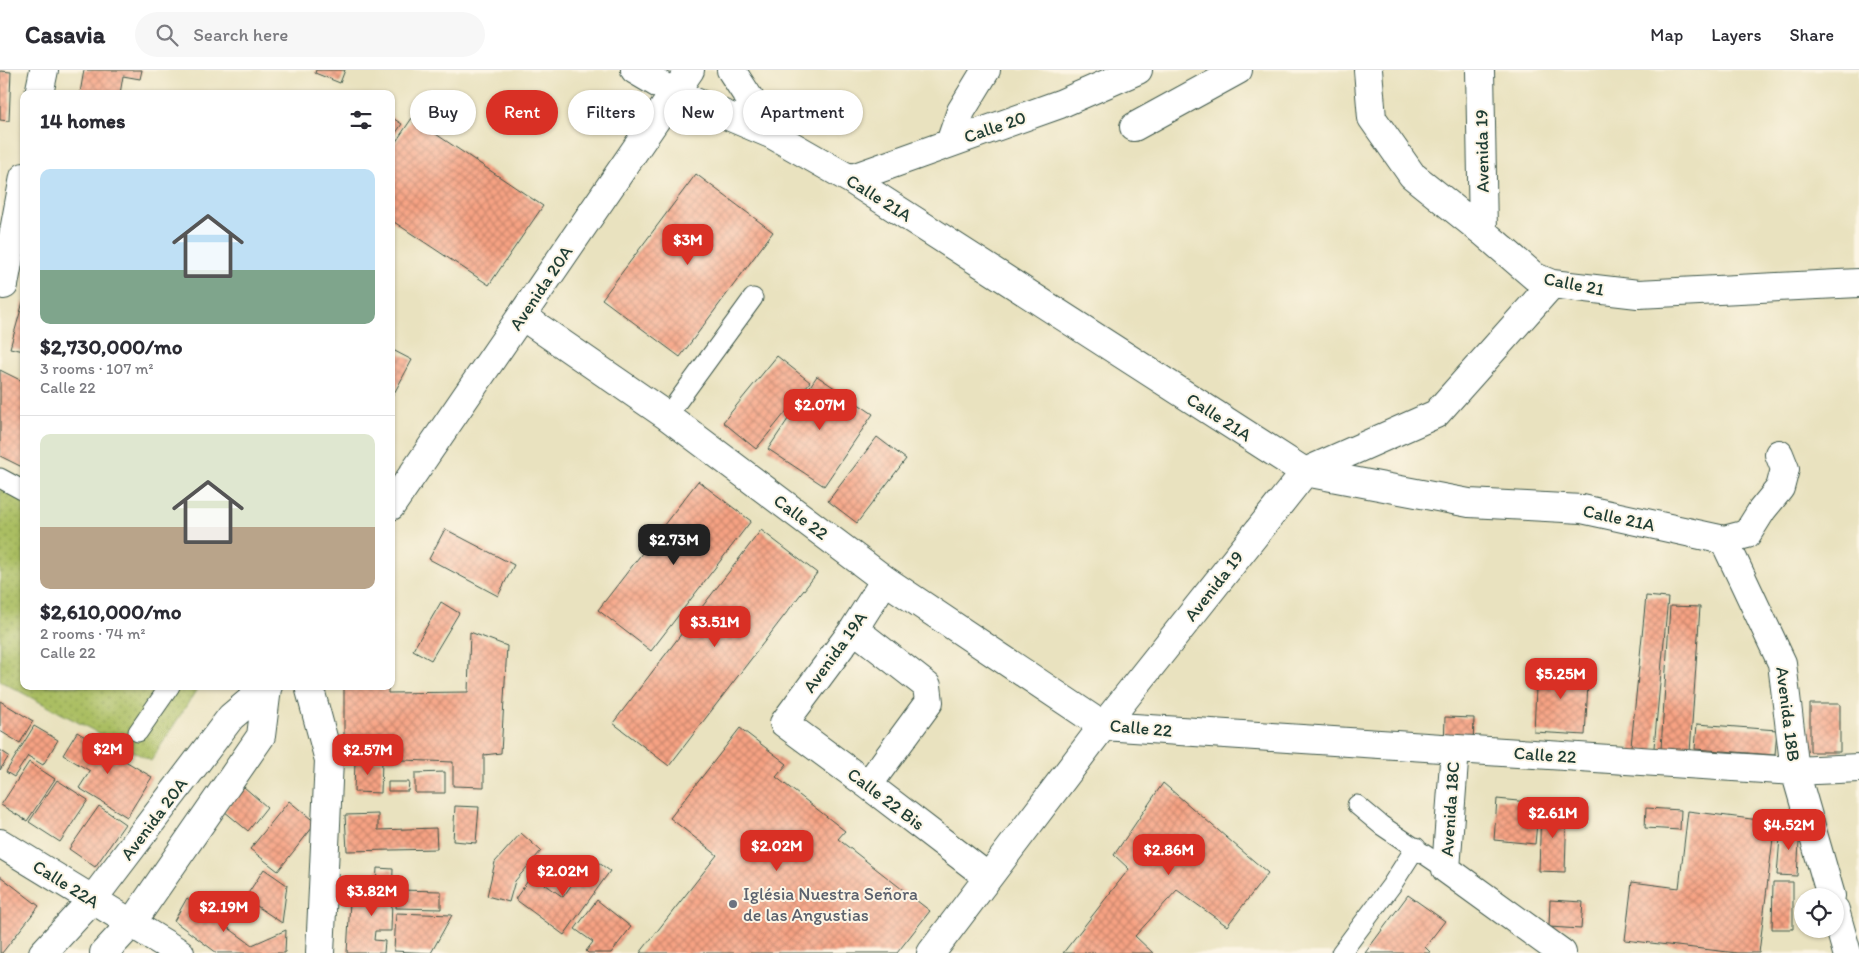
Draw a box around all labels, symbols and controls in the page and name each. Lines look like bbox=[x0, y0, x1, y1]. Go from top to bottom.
search box bbox=[135, 12, 485, 57]
text: Casavia bbox=[25, 20, 105, 49]
icon: search bbox=[153, 21, 181, 49]
text: Search here bbox=[193, 23, 288, 46]
text: Map bbox=[1650, 24, 1683, 46]
text: Layers bbox=[1711, 24, 1761, 46]
text: Share bbox=[1789, 24, 1834, 46]
chip: Buy bbox=[410, 90, 476, 135]
chip: Rent bbox=[486, 90, 558, 135]
chip: Filters bbox=[568, 90, 654, 135]
chip: New bbox=[664, 90, 733, 135]
chip: Apartment bbox=[743, 90, 863, 135]
icon: filters bbox=[347, 106, 375, 134]
street label: Calle 20 bbox=[961, 106, 1029, 148]
text: 14 homes bbox=[40, 108, 125, 133]
street label: Avenida 19 bbox=[1470, 109, 1494, 193]
street label: Calle 21A bbox=[842, 169, 916, 227]
icon: home bbox=[163, 201, 253, 291]
pin: $3M bbox=[664, 224, 712, 266]
text: $3M bbox=[673, 230, 703, 249]
street label: Avenida 20A bbox=[505, 241, 578, 335]
street label: Calle 21 bbox=[1542, 267, 1606, 301]
text: $2,730,000/mo bbox=[40, 334, 182, 359]
text: 3 rooms · 107 m² bbox=[40, 359, 153, 378]
text: Calle 22 bbox=[40, 378, 96, 397]
pin: $2.07M bbox=[779, 388, 861, 431]
street label: Calle 21A bbox=[1182, 388, 1256, 446]
text: $2.07M bbox=[795, 395, 845, 414]
icon: home bbox=[163, 467, 253, 557]
street label: Calle 22 bbox=[769, 489, 833, 545]
street label: Calle 21A bbox=[1581, 500, 1657, 536]
pin: $2.73M bbox=[633, 524, 715, 566]
text: $2.73M bbox=[649, 530, 699, 549]
street label: Avenida 19 bbox=[1180, 546, 1248, 626]
text: $2,610,000/mo bbox=[40, 599, 181, 624]
pin: $3.51M bbox=[674, 606, 756, 648]
street label: Avenida 19A bbox=[798, 607, 872, 697]
text: $3.51M bbox=[690, 612, 740, 631]
text: 2 rooms · 74 m² bbox=[40, 624, 145, 643]
text: Calle 22 bbox=[40, 643, 96, 662]
pin: $5.25M bbox=[1520, 658, 1602, 700]
text: $5.25M bbox=[1536, 664, 1586, 683]
street label: Avenida 18B bbox=[1771, 665, 1805, 763]
street label: Calle 22 bbox=[1109, 714, 1174, 742]
pin: $2M bbox=[84, 732, 132, 775]
pin: $2.57M bbox=[327, 734, 409, 776]
text: $2M bbox=[93, 739, 123, 758]
text: $2.57M bbox=[343, 740, 393, 759]
street label: Calle 22 bbox=[1513, 742, 1578, 768]
street label: Avenida 18C bbox=[1436, 761, 1464, 857]
street label: Calle 22 Bis bbox=[843, 763, 929, 835]
street label: Avenida 20A bbox=[116, 773, 192, 865]
pin: $2.61M bbox=[1512, 796, 1594, 839]
text: $2.61M bbox=[1529, 803, 1577, 822]
pin: $4.52M bbox=[1748, 808, 1830, 851]
text: $4.52M bbox=[1763, 815, 1815, 834]
pin: $2.02M bbox=[736, 830, 818, 872]
pin: $2.86M bbox=[1128, 834, 1210, 876]
text: $2.02M bbox=[751, 836, 803, 855]
text: $2.86M bbox=[1144, 840, 1194, 859]
pin: $2.02M bbox=[522, 854, 604, 897]
street label: Calle 22A bbox=[29, 855, 104, 913]
text: $2.02M bbox=[537, 861, 589, 880]
pin: $3.82M bbox=[331, 874, 413, 917]
text: $3.82M bbox=[347, 881, 397, 900]
place label: Iglésia Nuestra Señora de las Angustias bbox=[743, 883, 918, 926]
map controls bbox=[1794, 888, 1844, 938]
button: locate bbox=[1794, 888, 1844, 938]
pin: $2.19M bbox=[183, 890, 265, 933]
text: $2.19M bbox=[200, 897, 248, 916]
marker: Iglésia Nuestra Señora de las Angustias bbox=[727, 898, 739, 910]

